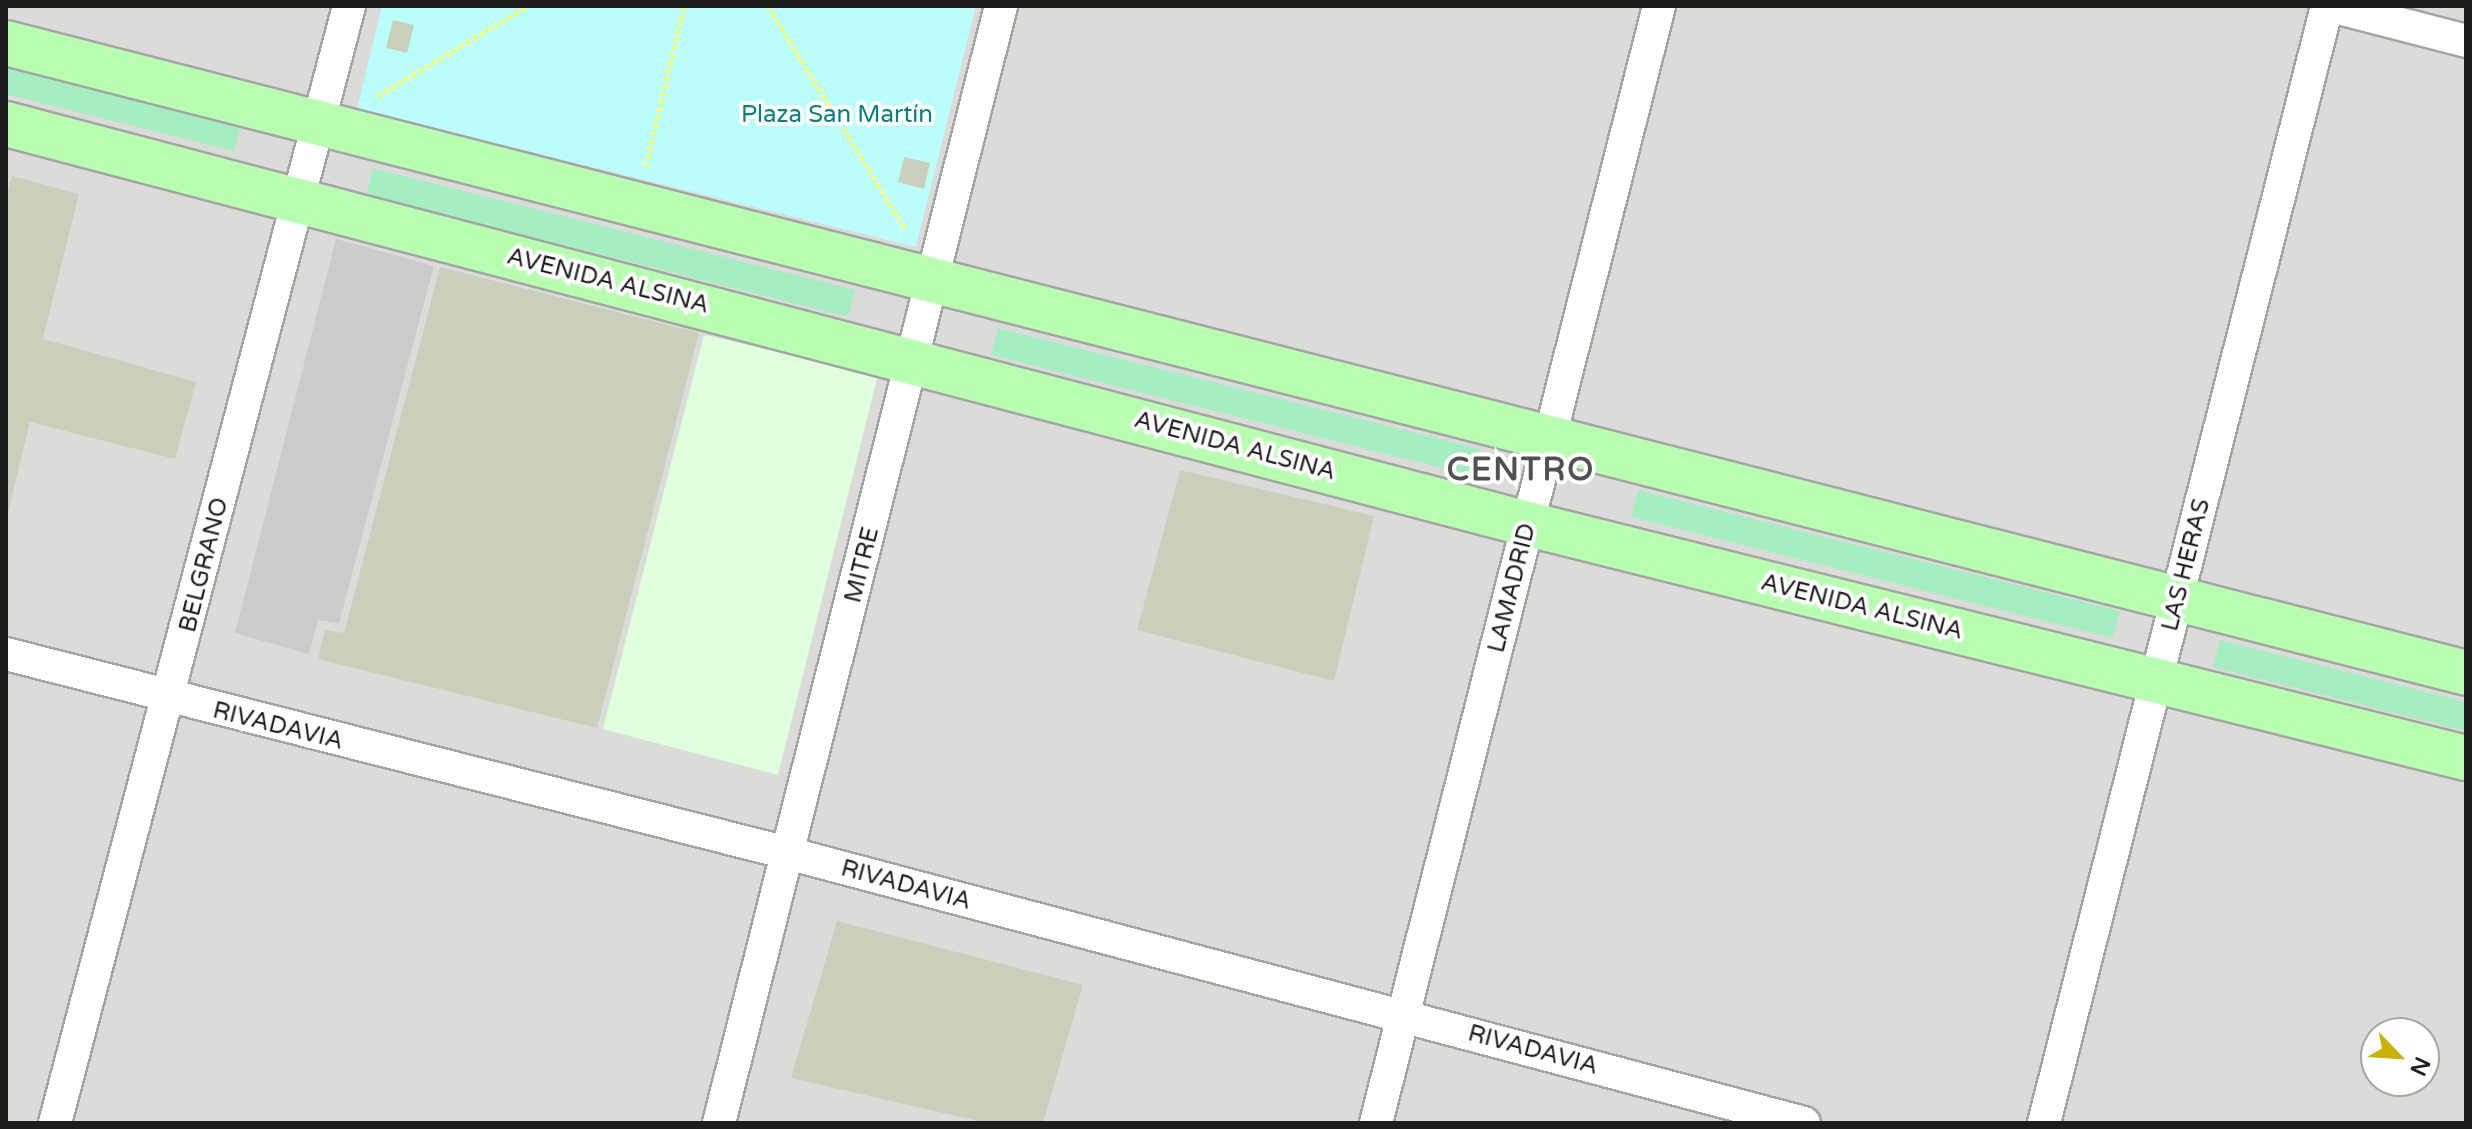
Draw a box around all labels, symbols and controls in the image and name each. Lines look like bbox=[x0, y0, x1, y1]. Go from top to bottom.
park label: Plaza San Martín bbox=[741, 101, 933, 129]
street label: AVENIDA ALSINA bbox=[504, 242, 712, 320]
street label: AVENIDA ALSINA bbox=[1131, 405, 1339, 487]
district label: CENTRO bbox=[1447, 451, 1595, 489]
street label: BELGRANO bbox=[173, 495, 235, 635]
street label: LAS HERAS bbox=[2156, 496, 2216, 634]
street label: LAMADRID bbox=[1482, 520, 1542, 656]
street label: MITRE bbox=[839, 524, 885, 606]
street label: AVENIDA ALSINA bbox=[1758, 568, 1966, 646]
street label: RIVADAVIA bbox=[210, 696, 346, 756]
street label: RIVADAVIA bbox=[838, 854, 974, 916]
north arrow bbox=[2360, 1017, 2440, 1097]
street label: RIVADAVIA bbox=[1465, 1019, 1601, 1081]
text: N bbox=[2404, 1053, 2435, 1080]

